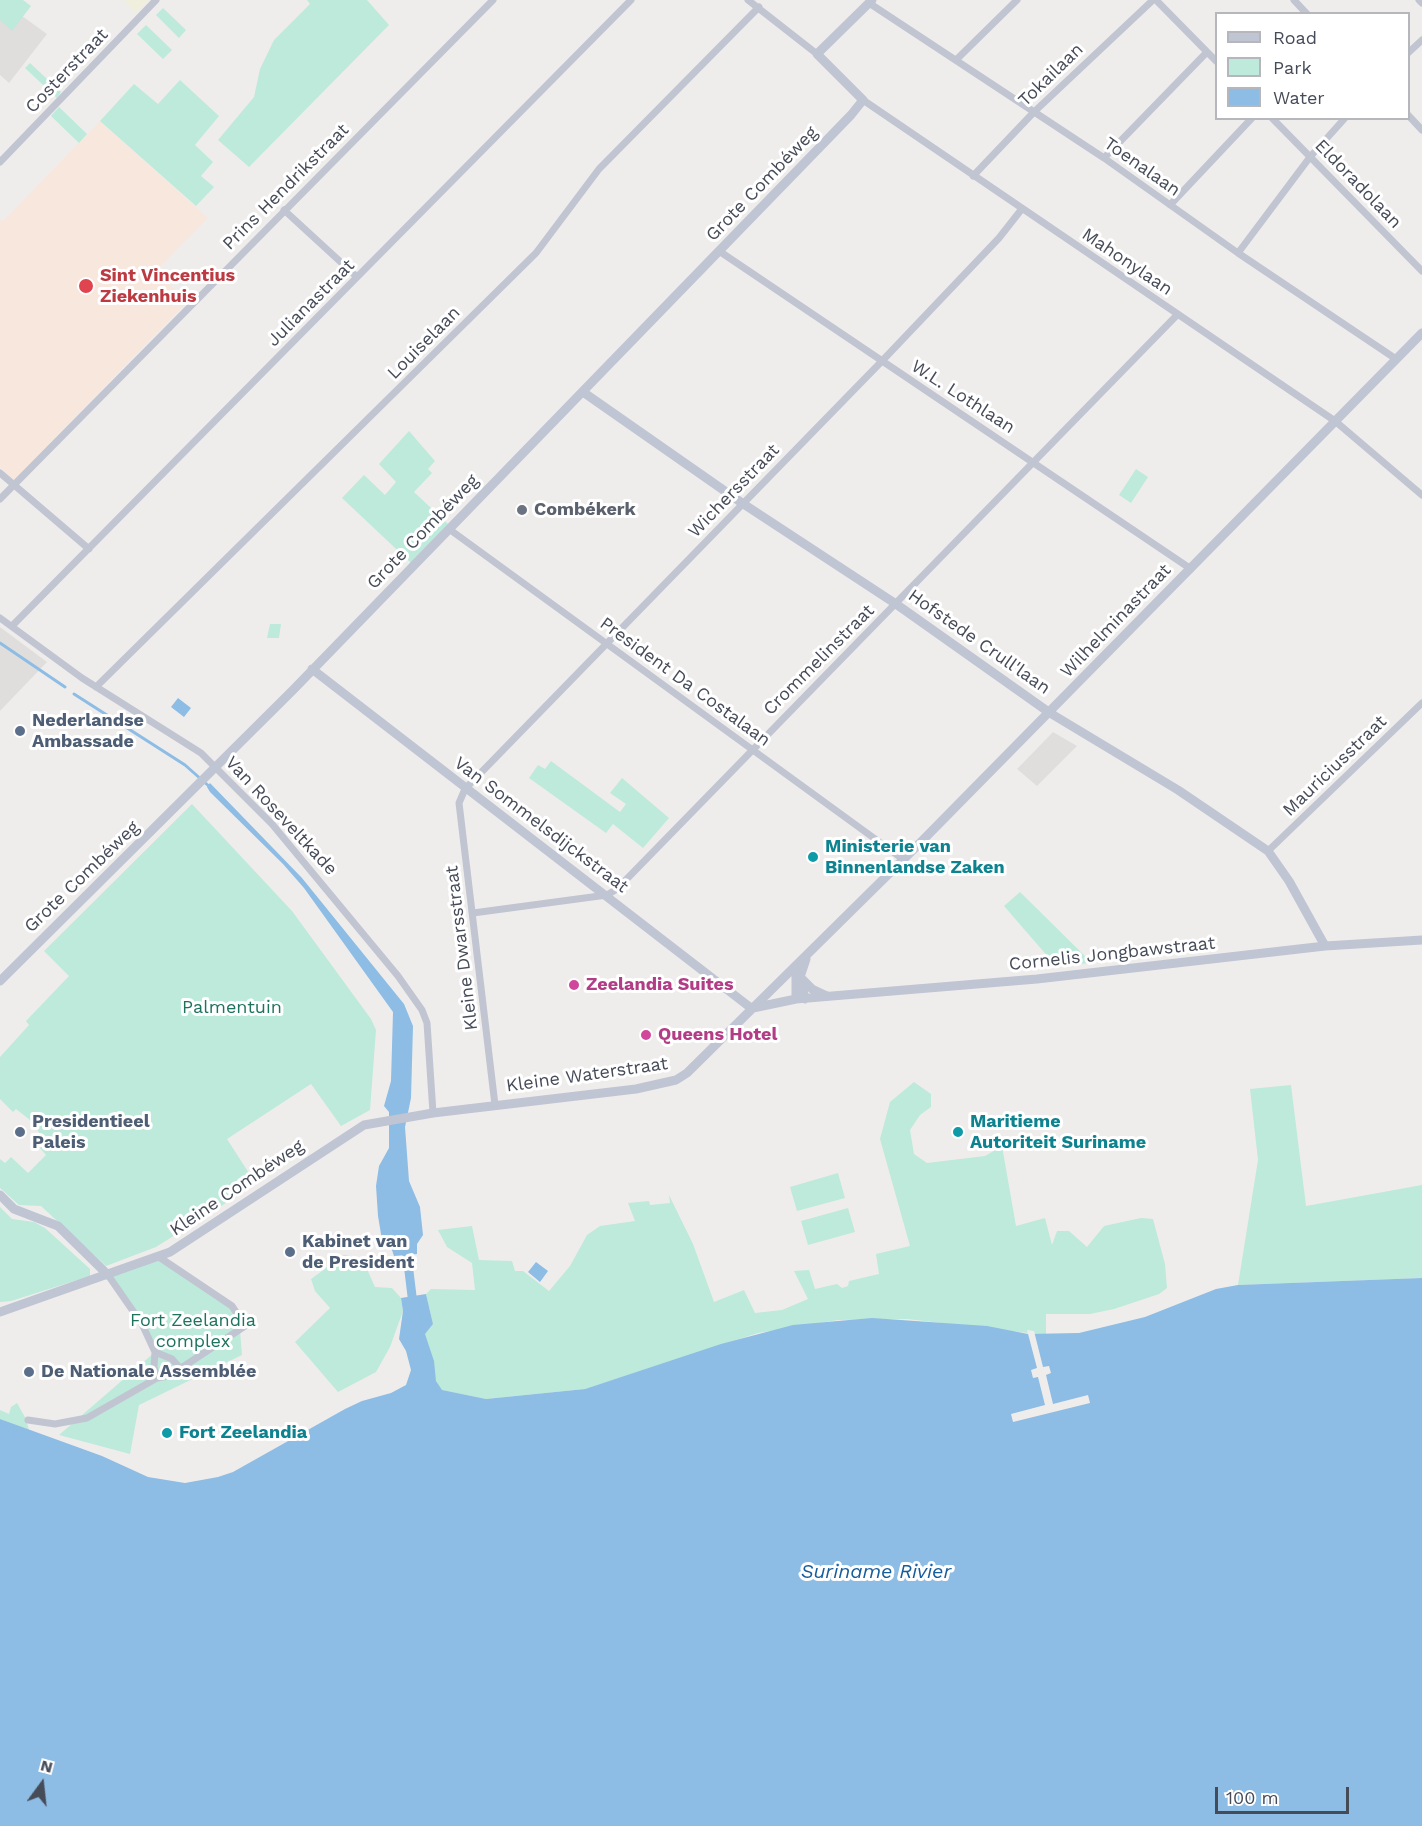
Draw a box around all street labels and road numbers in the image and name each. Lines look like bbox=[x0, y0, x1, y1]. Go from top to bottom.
street label: Costerstraat bbox=[21, 24, 113, 118]
street label: Tokailaan bbox=[1014, 39, 1088, 111]
street label: Prins Hendrikstraat bbox=[218, 119, 354, 255]
street label: Grote Combéweg bbox=[702, 122, 822, 246]
street label: Toenalaan bbox=[1100, 133, 1184, 201]
street label: Eldoradolaan bbox=[1310, 135, 1406, 233]
street label: Mahonylaan bbox=[1078, 224, 1176, 300]
street label: Julianastraat bbox=[263, 255, 359, 351]
street label: Louiselaan bbox=[383, 302, 465, 384]
street label: W.L. Lothlaan bbox=[907, 355, 1019, 439]
street label: Wichersstraat bbox=[684, 440, 784, 542]
street label: Grote Combéweg bbox=[363, 470, 483, 594]
street label: Wilhelminastraat bbox=[1056, 560, 1176, 682]
street label: Hofstede Crull'laan bbox=[904, 585, 1054, 699]
street label: Crommelinstraat bbox=[759, 600, 879, 720]
street label: President Da Costalaan bbox=[595, 613, 775, 751]
street label: Mauriciusstraat bbox=[1279, 711, 1391, 821]
street label: Van Roseveltkade bbox=[220, 752, 342, 880]
street label: Van Sommelsdijckstraat bbox=[450, 752, 632, 898]
street label: Grote Combéweg bbox=[20, 817, 144, 937]
street label: Kleine Dwarsstraat bbox=[441, 864, 483, 1032]
street label: Cornelis Jongbawstraat bbox=[1008, 932, 1216, 976]
street label: Kleine Waterstraat bbox=[505, 1053, 669, 1097]
street label: Kleine Combéweg bbox=[166, 1135, 308, 1241]

